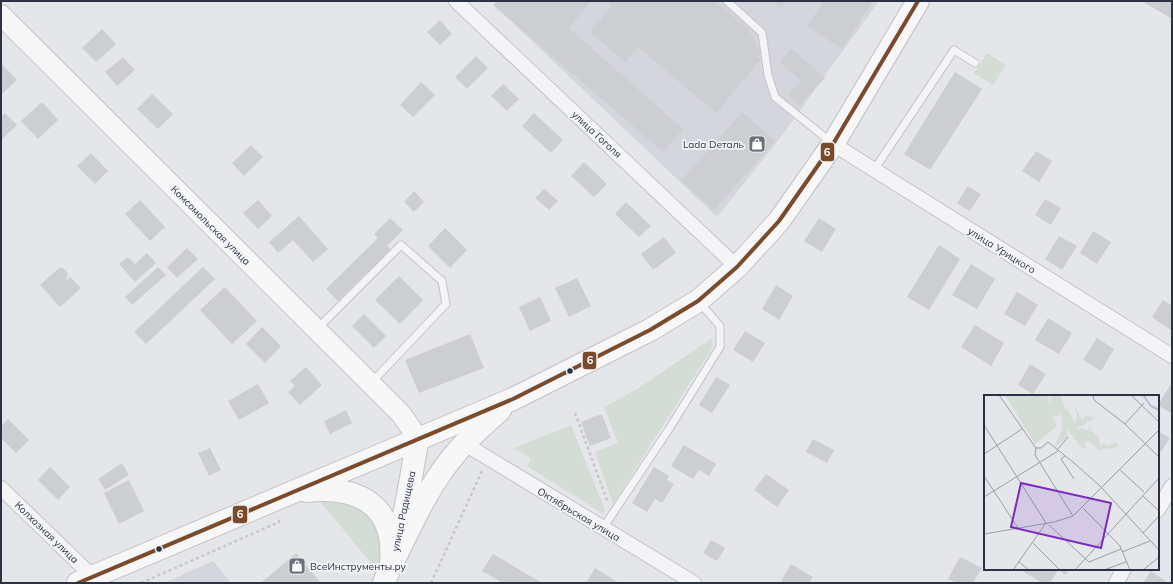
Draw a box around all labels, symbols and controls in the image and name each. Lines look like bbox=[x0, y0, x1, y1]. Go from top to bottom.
street label: улица Гоголя bbox=[569, 108, 624, 161]
shop icon: Lada Dеталь bbox=[747, 134, 767, 154]
place label: Lada Dеталь bbox=[683, 138, 744, 151]
line badge: 6 bbox=[820, 142, 835, 162]
text: 6 bbox=[824, 145, 831, 159]
street label: Комсомольская улица bbox=[168, 183, 253, 268]
street label: улица Урицкого bbox=[965, 224, 1038, 277]
line badge: 6 bbox=[582, 351, 597, 370]
text: 6 bbox=[587, 353, 594, 367]
unlabelled marker bbox=[565, 366, 575, 376]
inset map bbox=[984, 395, 1159, 570]
street label: улица Радищева bbox=[389, 470, 418, 553]
street label: Октябрьская улица bbox=[535, 485, 623, 544]
street label: Колхозная улица bbox=[12, 499, 81, 566]
line badge: 6 bbox=[232, 505, 248, 524]
text: 6 bbox=[237, 507, 244, 521]
unlabelled marker bbox=[154, 544, 164, 554]
shop icon: ВсеИнструменты.ру bbox=[287, 556, 307, 576]
place label: ВсеИнструменты.ру bbox=[310, 560, 406, 573]

